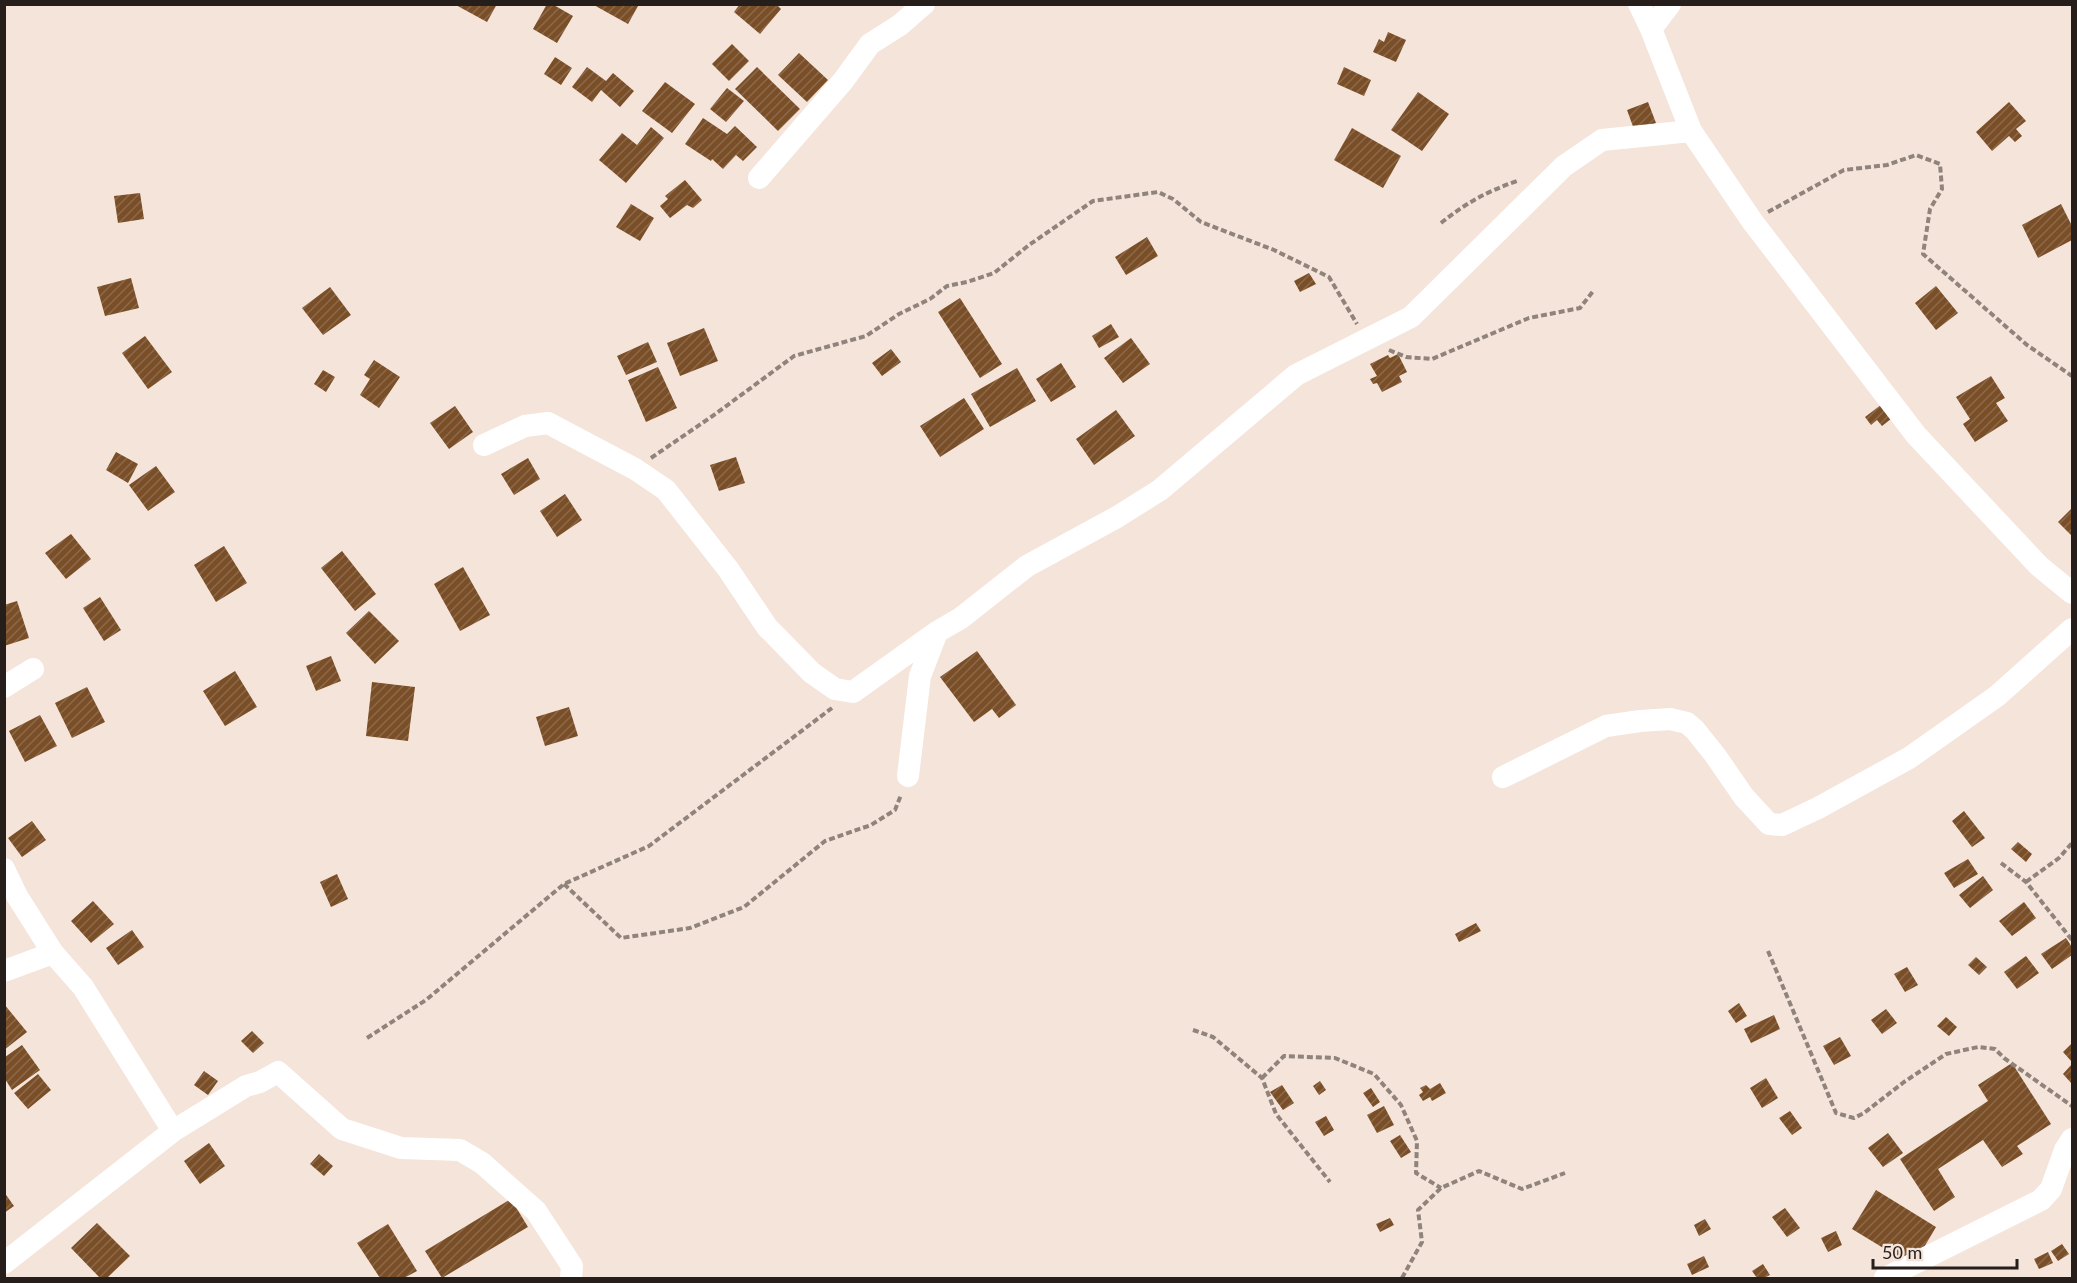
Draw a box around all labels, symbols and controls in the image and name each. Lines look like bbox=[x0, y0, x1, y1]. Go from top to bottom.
scale bar bbox=[1873, 1232, 2017, 1270]
text: 50 m bbox=[1882, 1241, 1922, 1263]

